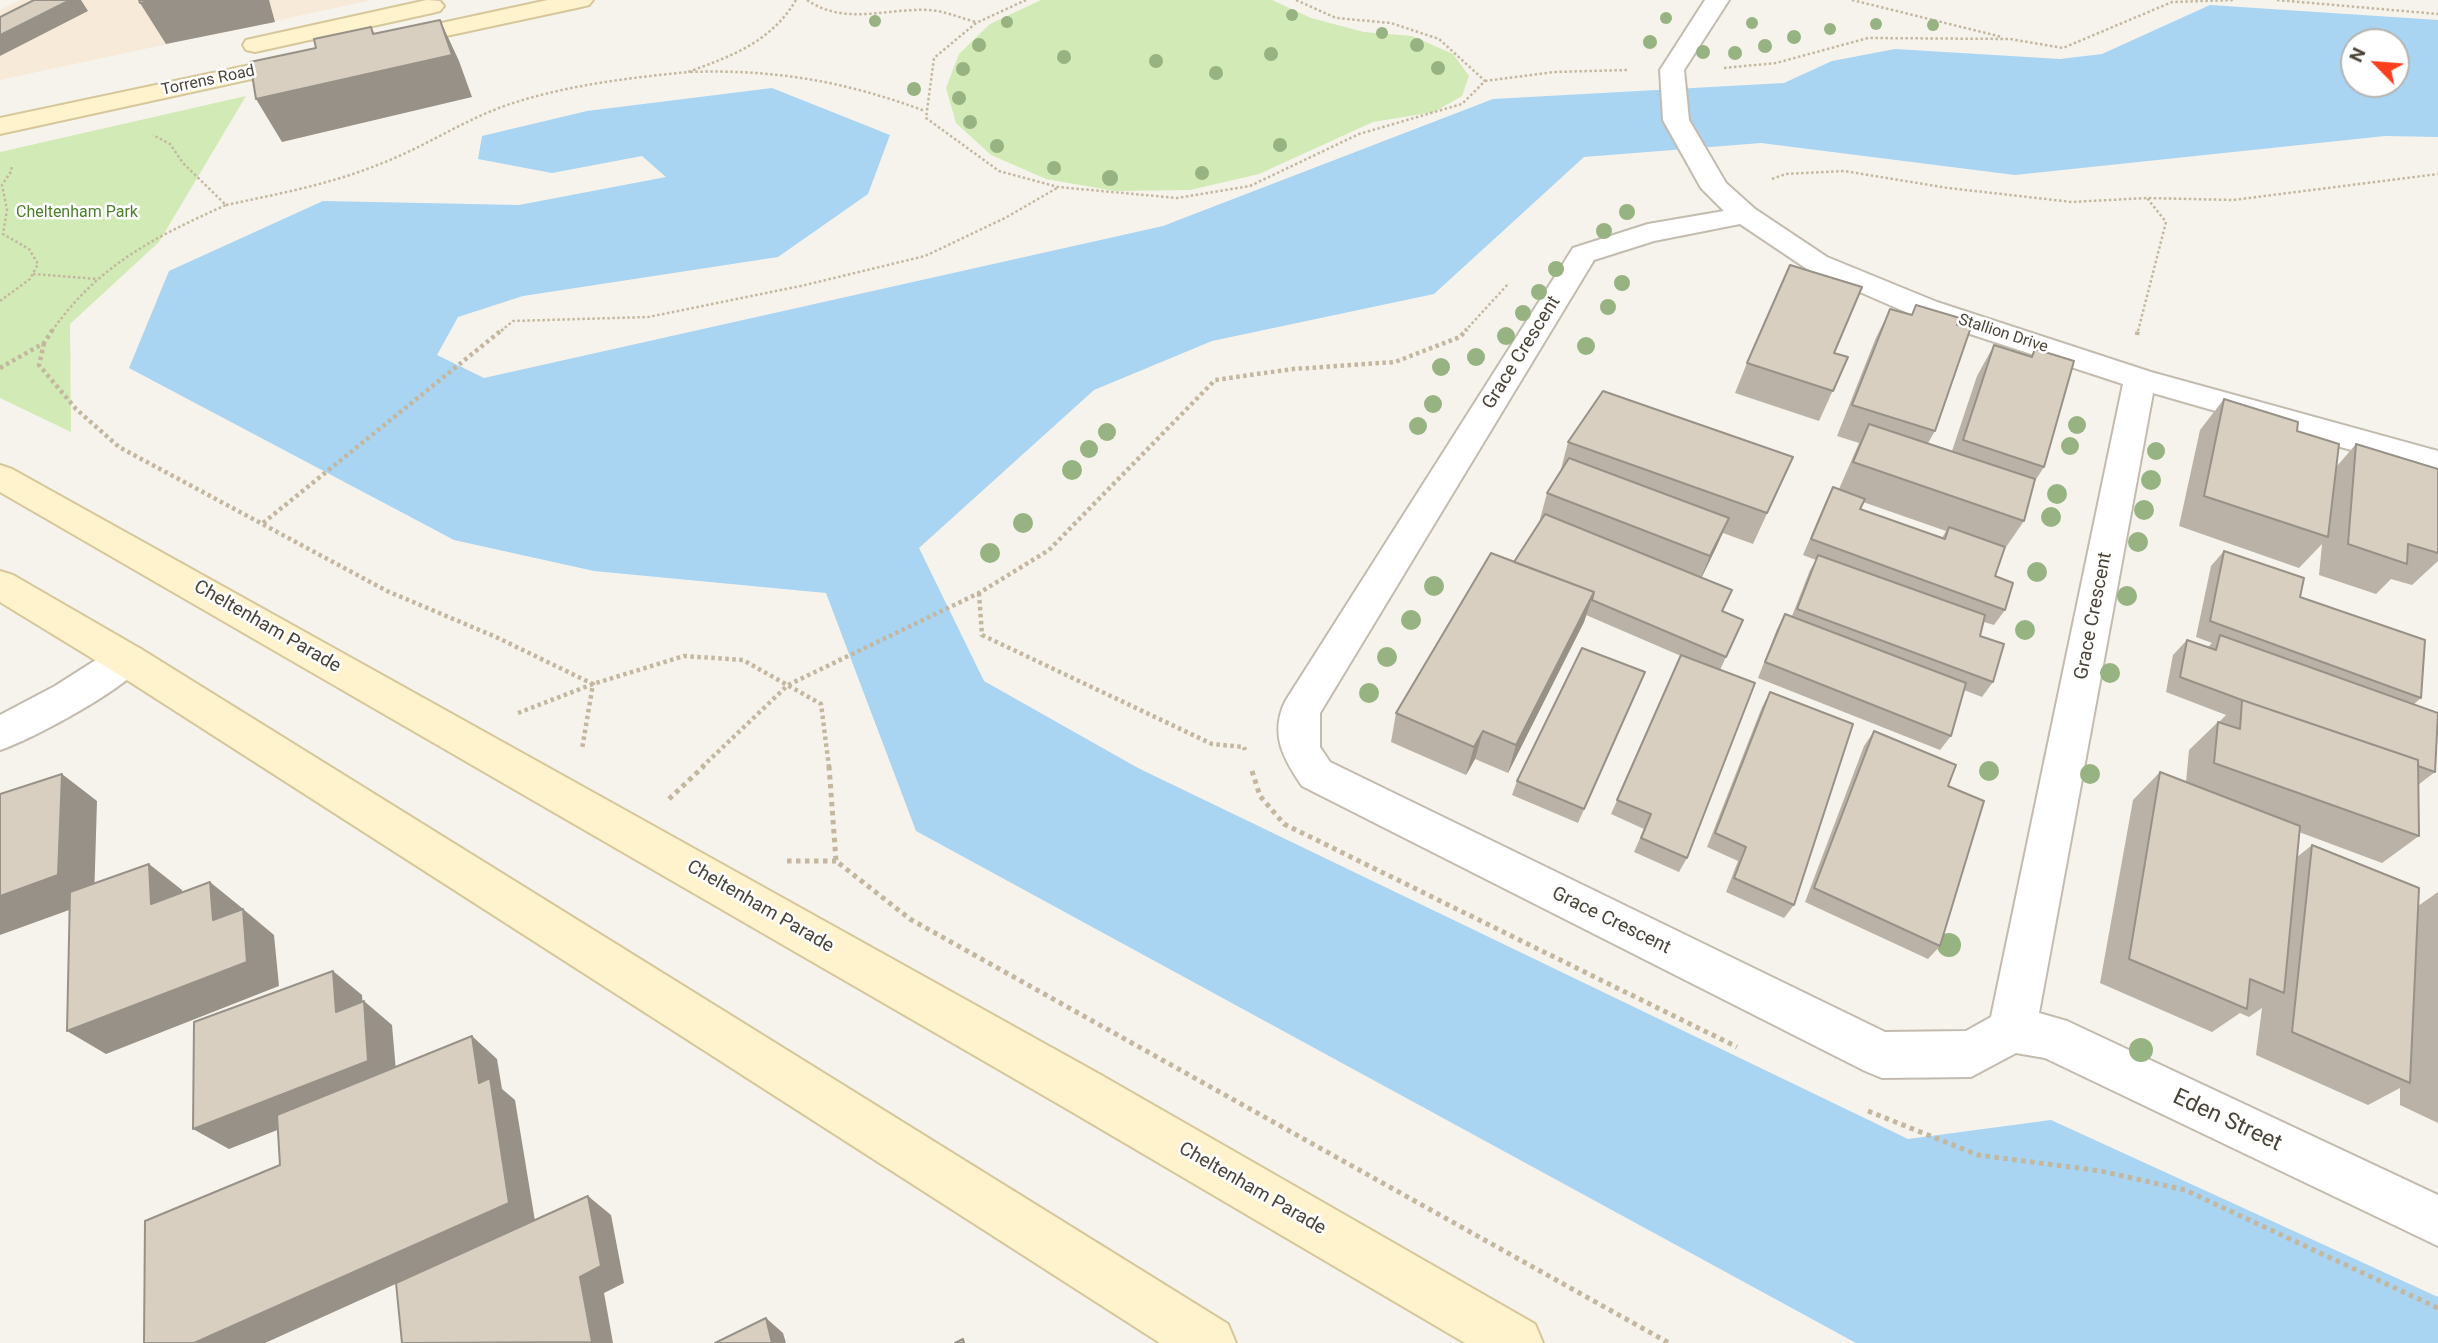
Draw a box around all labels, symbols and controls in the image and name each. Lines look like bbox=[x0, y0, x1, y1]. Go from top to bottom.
north arrow bbox=[2340, 28, 2410, 98]
text: N bbox=[2344, 44, 2371, 66]
street label: Torrens Road bbox=[160, 62, 256, 100]
park label: Cheltenham Park bbox=[16, 203, 138, 223]
street label: Grace Crescent bbox=[1478, 292, 1566, 414]
street label: Stallion Drive bbox=[1956, 311, 2050, 357]
street label: Grace Crescent bbox=[2070, 550, 2118, 682]
street label: Cheltenham Parade bbox=[189, 576, 345, 678]
street label: Cheltenham Parade bbox=[682, 856, 838, 958]
street label: Grace Crescent bbox=[1548, 882, 1674, 960]
street label: Eden Street bbox=[2168, 1084, 2286, 1158]
street label: Cheltenham Parade bbox=[1174, 1138, 1330, 1240]

